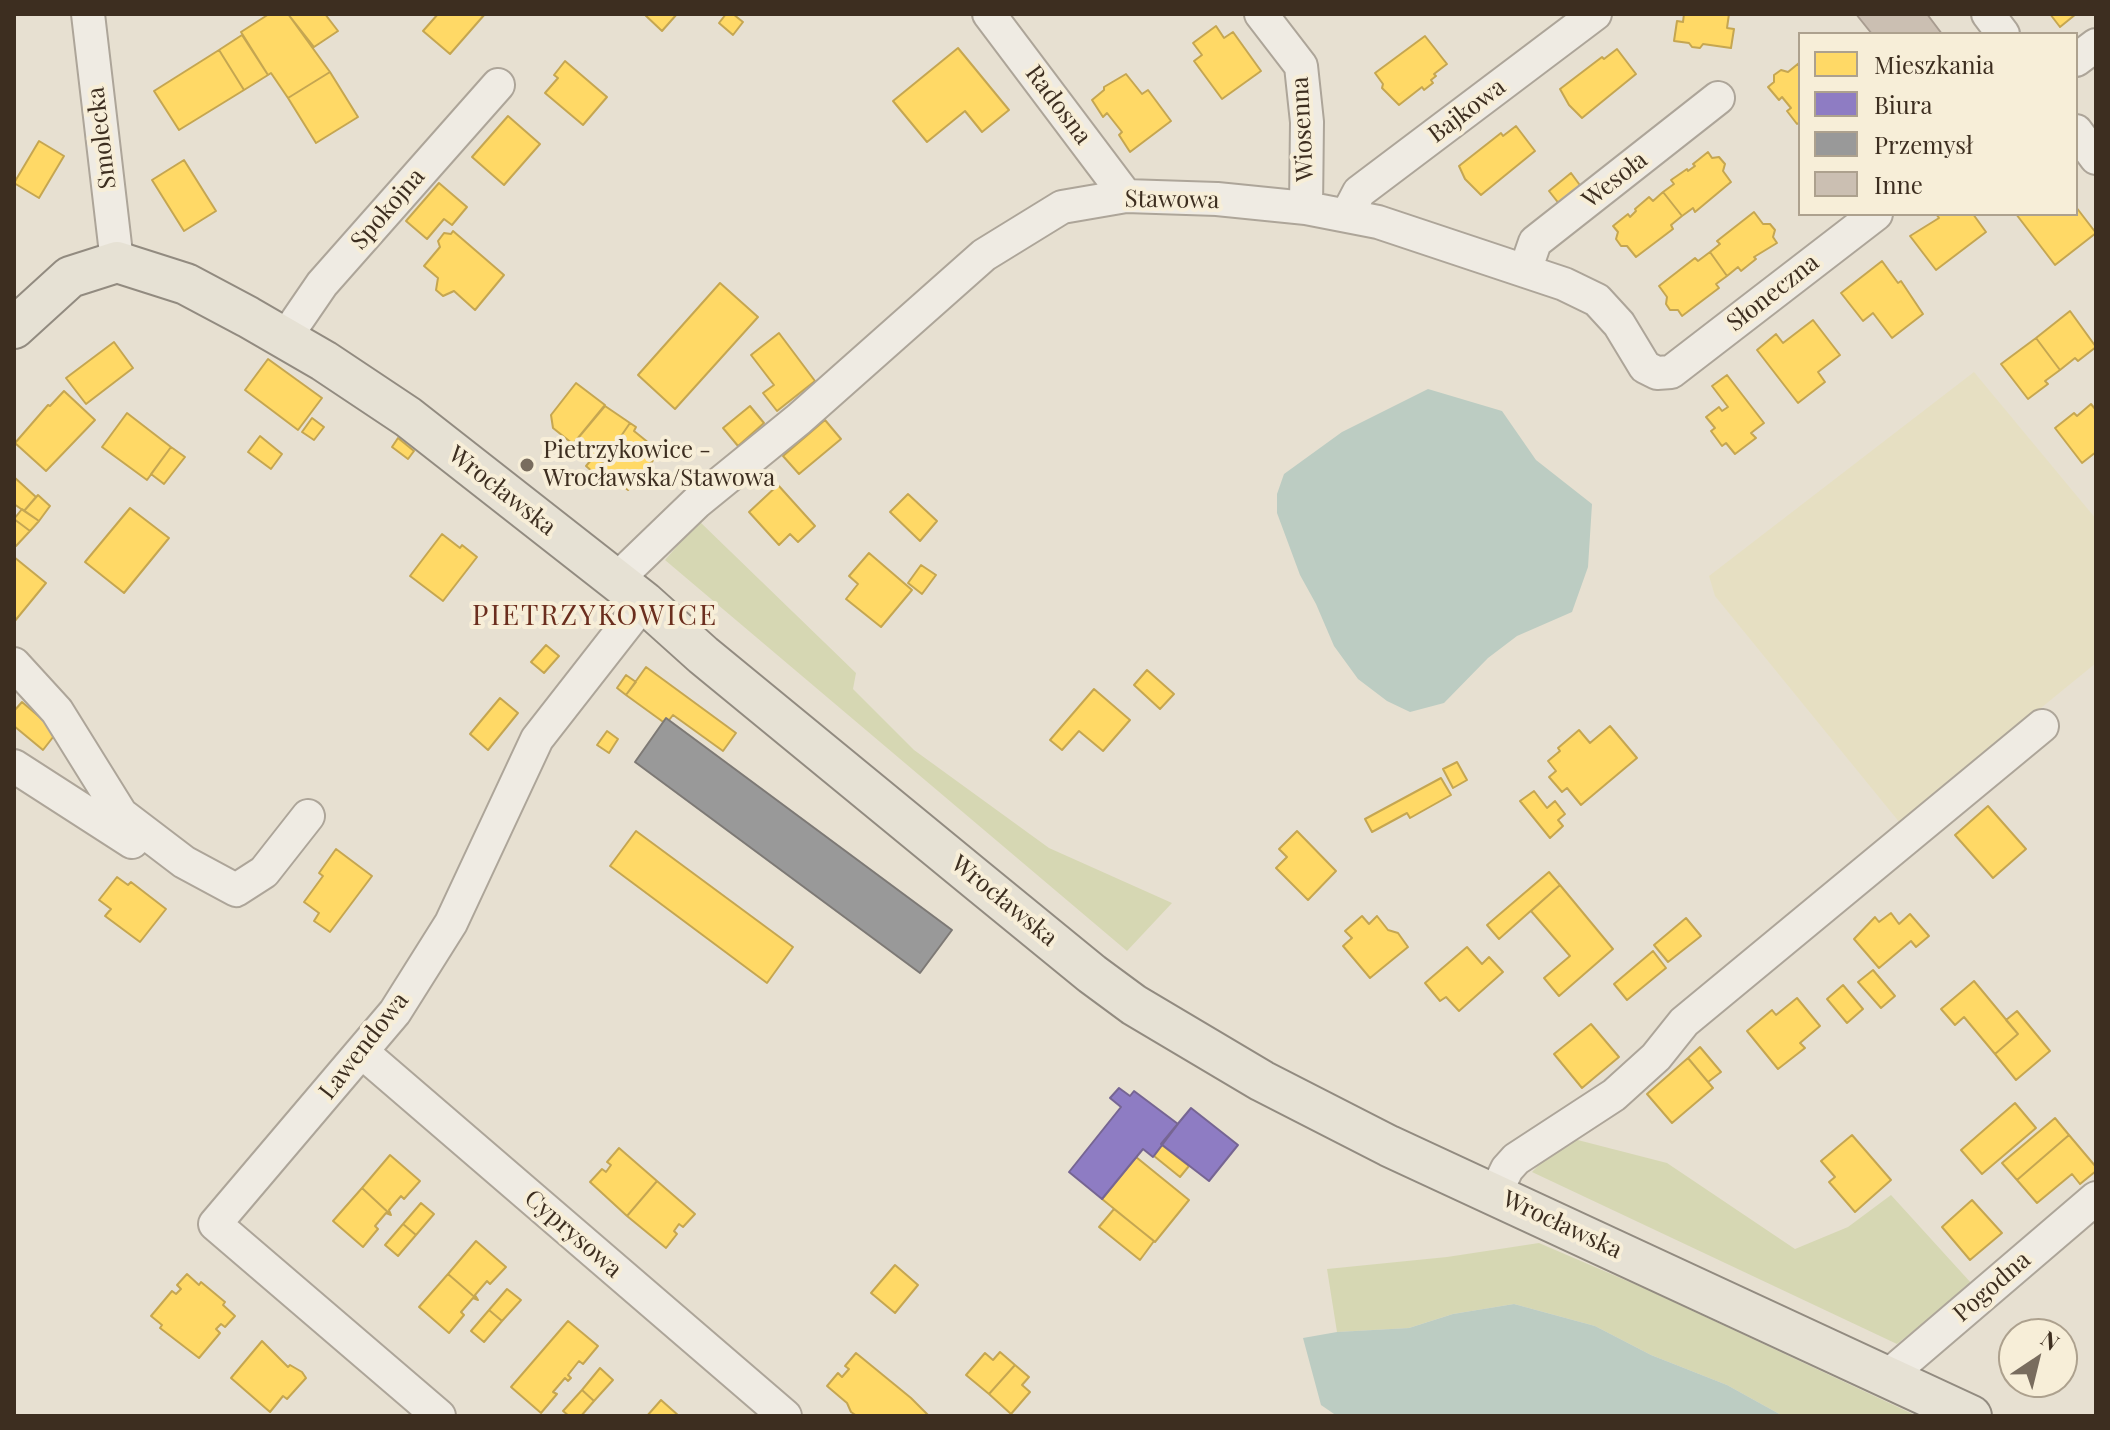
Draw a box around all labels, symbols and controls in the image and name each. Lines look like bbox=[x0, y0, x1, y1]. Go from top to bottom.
legend bbox=[1798, 32, 2078, 216]
text: Mieszkania bbox=[1874, 48, 1994, 80]
street label: Radosna bbox=[1019, 60, 1097, 150]
street label: Bajkowa bbox=[1423, 73, 1511, 149]
street label: Wiosenna bbox=[1286, 76, 1320, 182]
street label: Smolecka bbox=[81, 85, 123, 191]
text: Biura bbox=[1874, 88, 1932, 120]
text: Przemysł bbox=[1874, 128, 1973, 160]
street label: Wesoła bbox=[1577, 146, 1653, 214]
street label: Spokojna bbox=[345, 163, 431, 255]
text: Inne bbox=[1874, 168, 1923, 200]
street label: Stawowa bbox=[1124, 185, 1220, 215]
street label: Słoneczna bbox=[1721, 248, 1825, 338]
place label: Pietrzykowice - Wrocławska/Stawowa bbox=[543, 437, 775, 493]
street label: Wrocławska bbox=[443, 440, 561, 542]
marker: Pietrzykowice - Wrocławska/Stawowa bbox=[518, 456, 536, 474]
district label: PIETRZYKOWICE bbox=[472, 599, 718, 633]
street label: Wrocławska bbox=[945, 849, 1063, 953]
street label: Lawendowa bbox=[313, 987, 415, 1105]
street label: Cyprysowa bbox=[519, 1184, 627, 1284]
street label: Wrocławska bbox=[1498, 1185, 1626, 1265]
street label: Pogodna bbox=[1948, 1246, 2036, 1328]
north arrow bbox=[1998, 1318, 2078, 1398]
text: N bbox=[2036, 1323, 2066, 1357]

